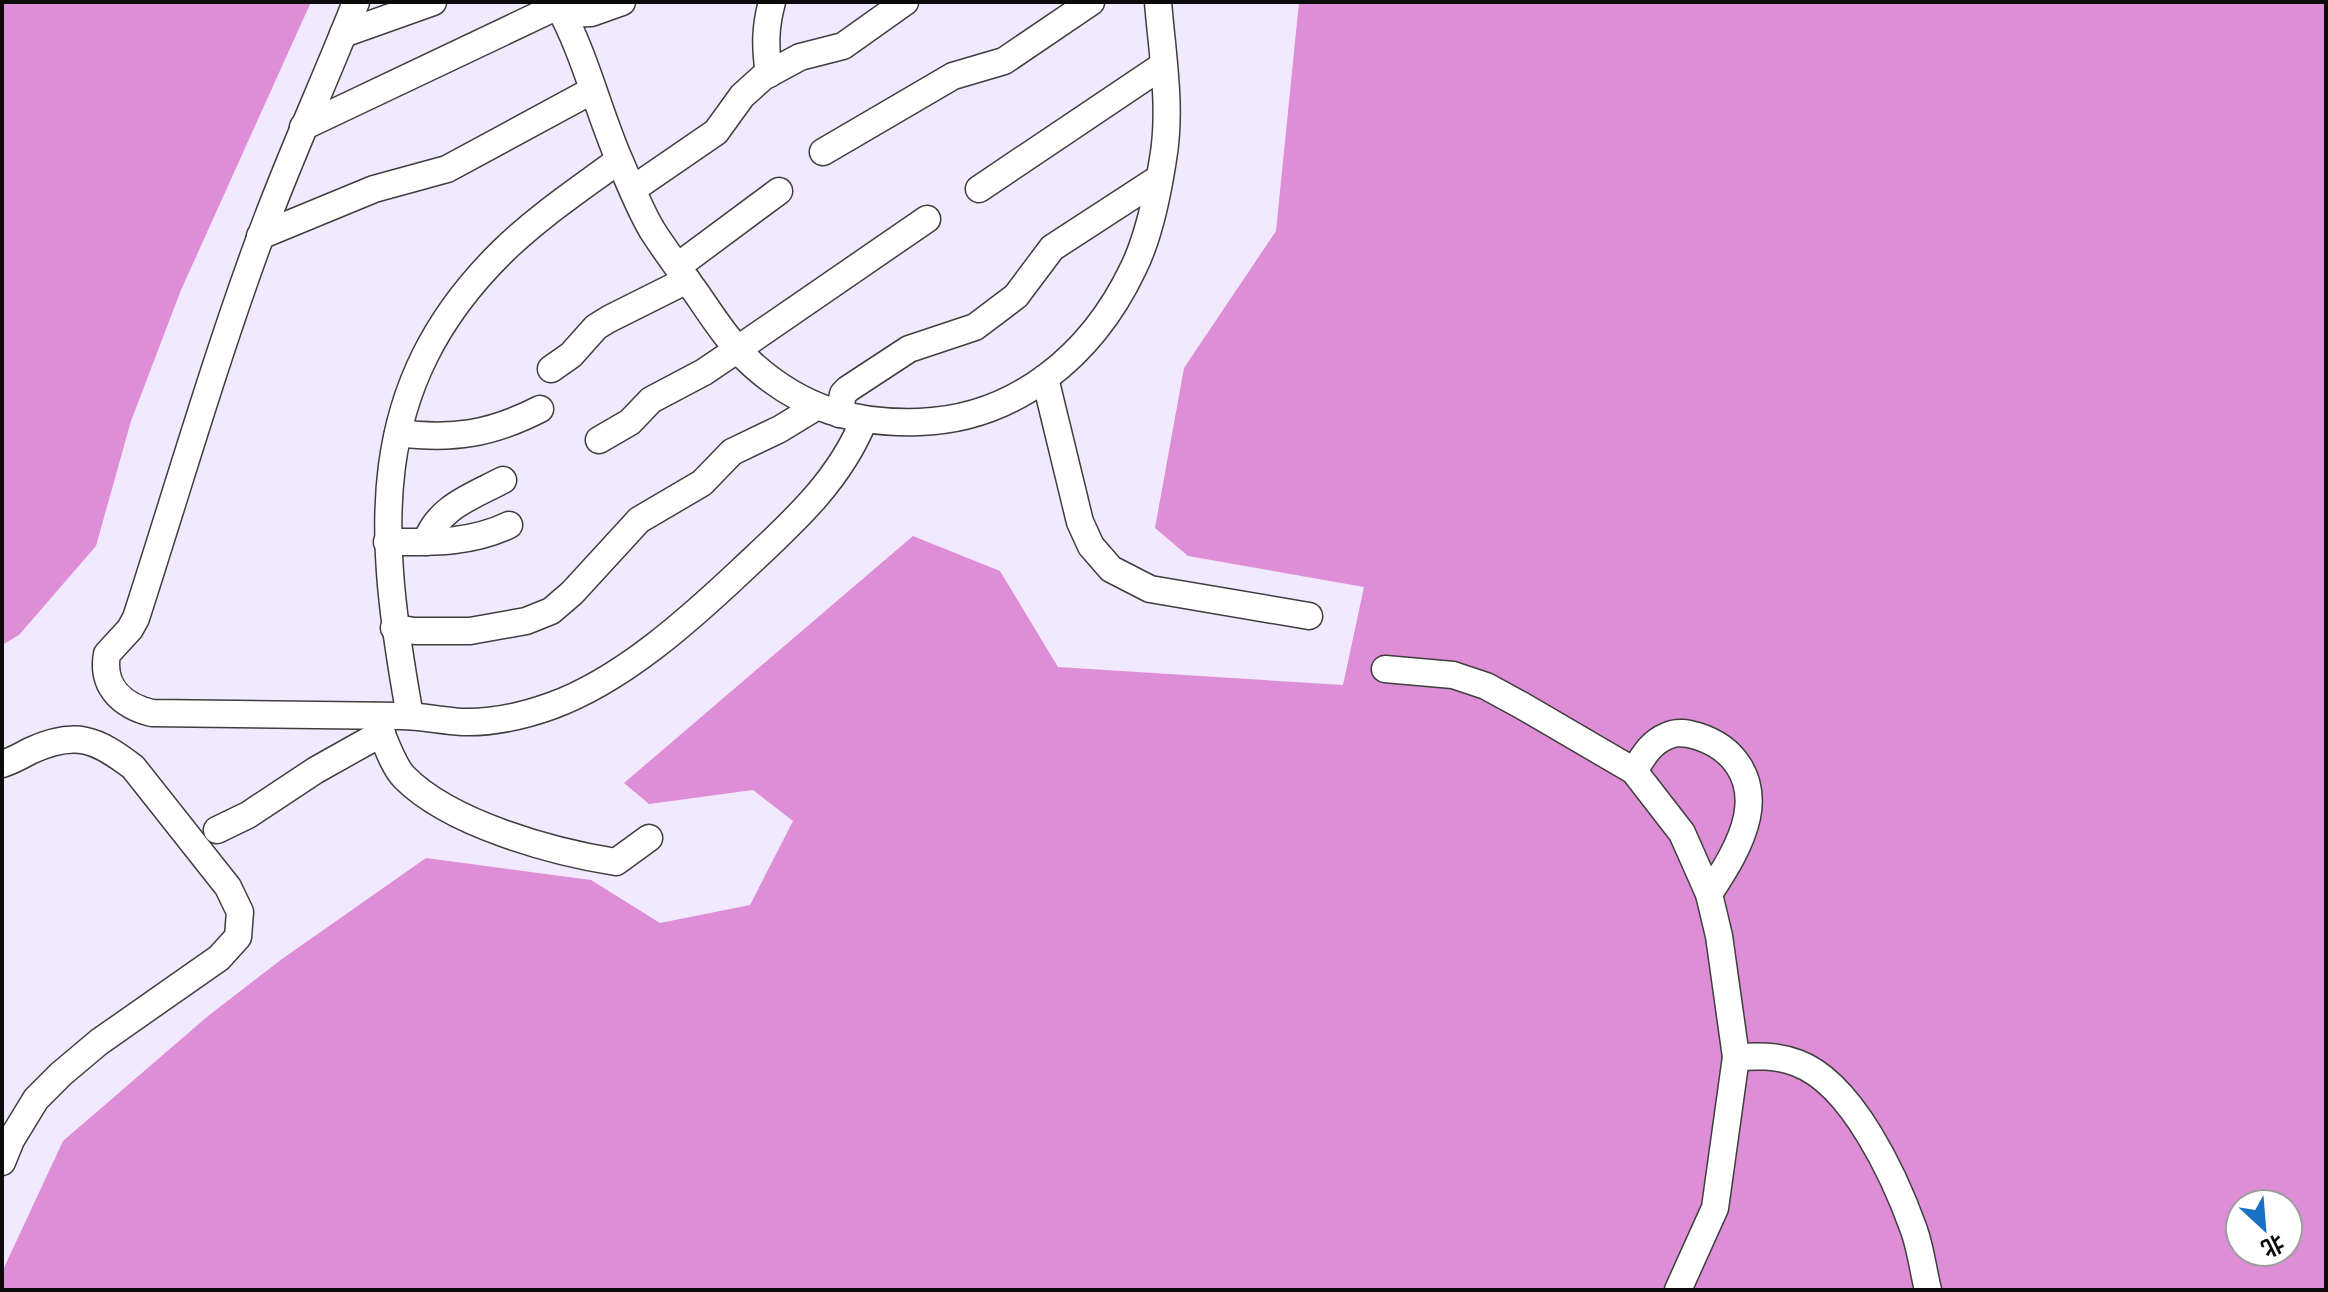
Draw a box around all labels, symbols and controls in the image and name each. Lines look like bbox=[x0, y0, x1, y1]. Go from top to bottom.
north arrow bbox=[2224, 1188, 2304, 1268]
text: 北 bbox=[2257, 1229, 2289, 1264]

